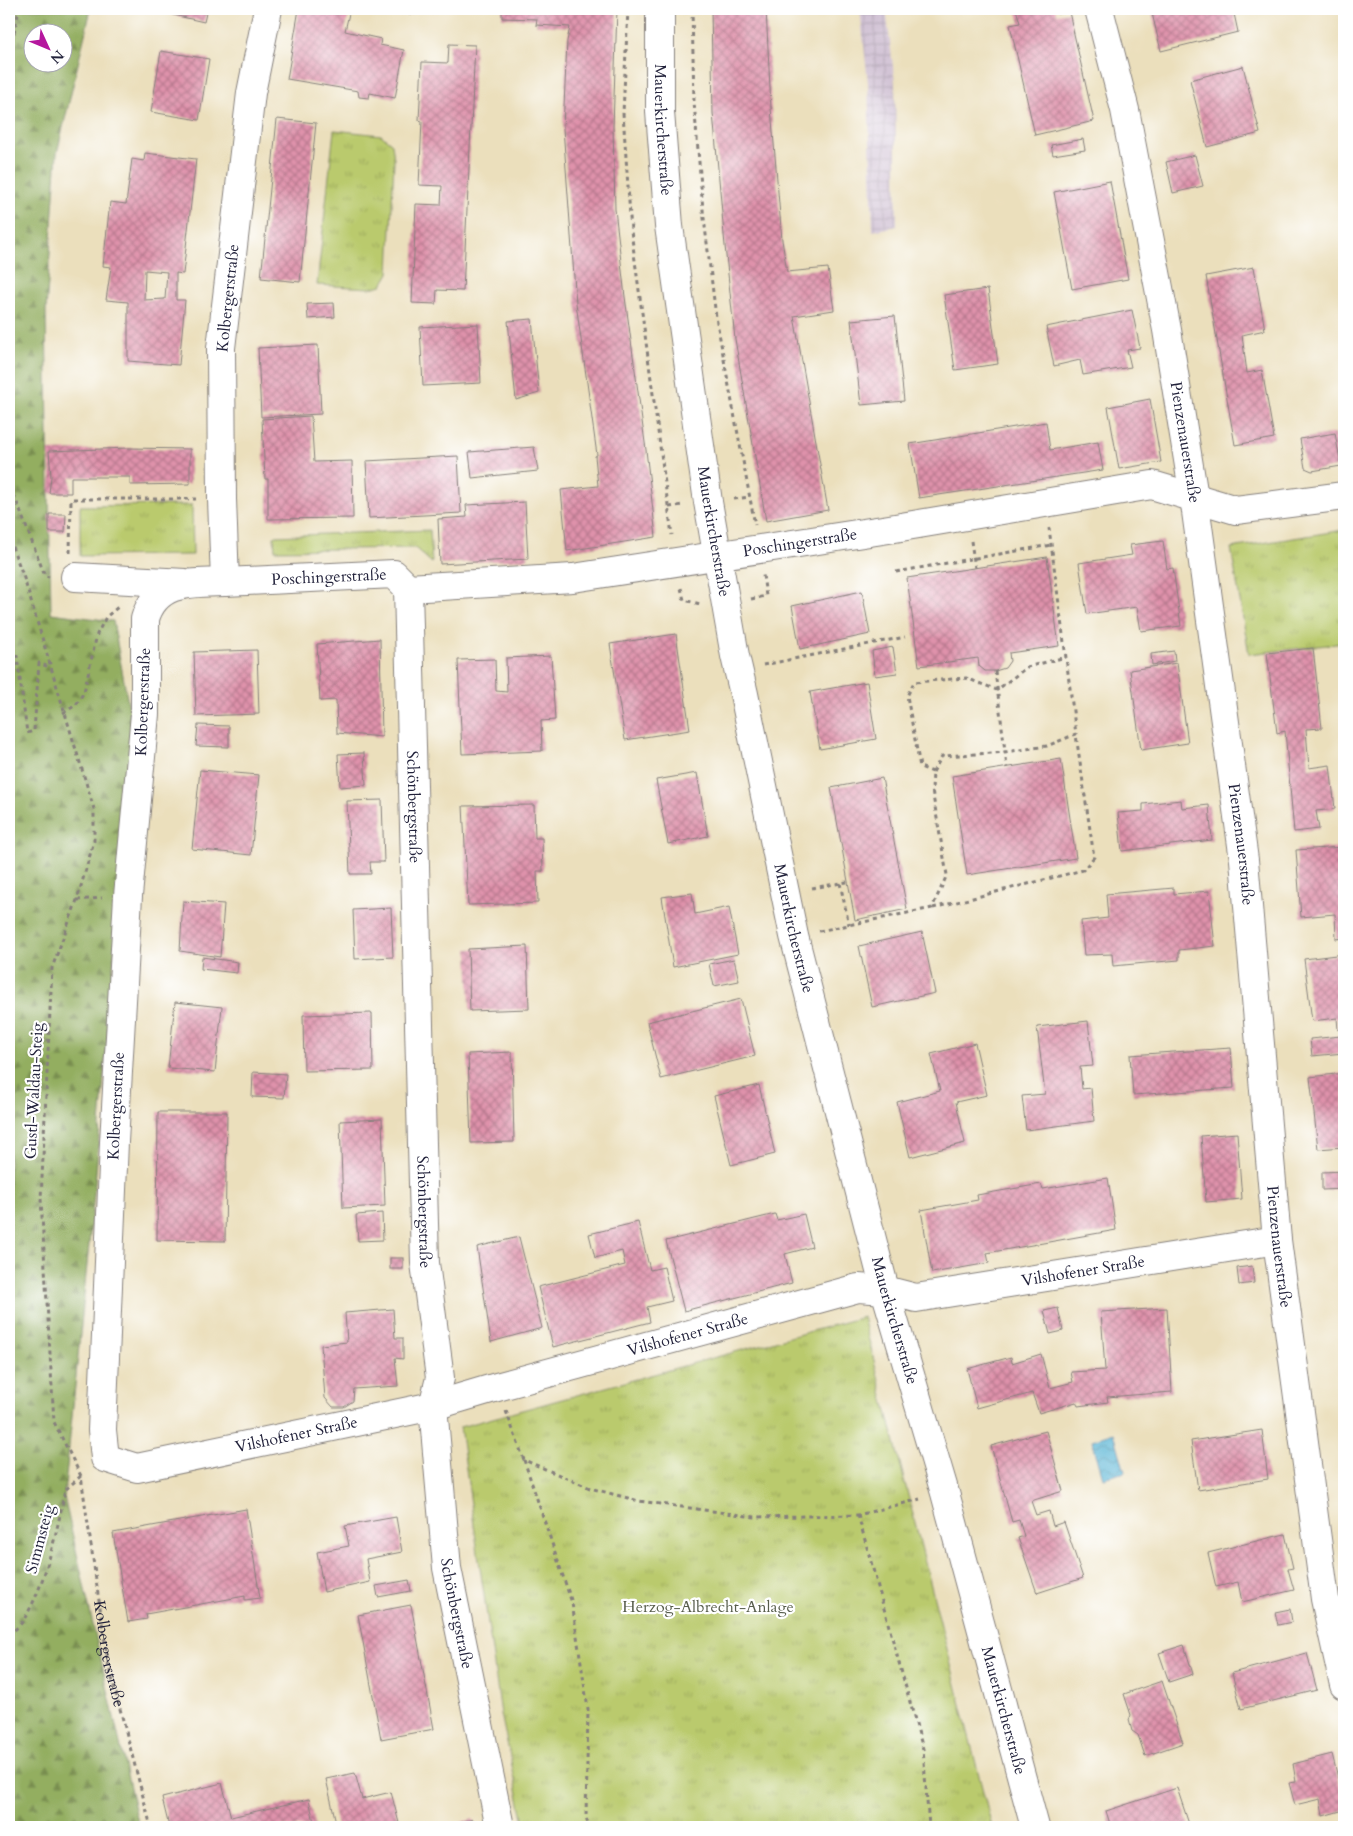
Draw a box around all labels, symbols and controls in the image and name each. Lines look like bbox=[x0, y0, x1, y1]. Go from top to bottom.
north arrow bbox=[22, 22, 72, 72]
text: N bbox=[46, 46, 68, 68]
street label: Mauerkircherstraße bbox=[649, 64, 678, 197]
street label: Kolbergerstraße bbox=[211, 243, 245, 353]
street label: Pienzenauerstraße bbox=[1165, 380, 1206, 504]
street label: Mauerkircherstraße bbox=[692, 465, 735, 598]
street label: Poschingerstraße bbox=[741, 523, 859, 562]
street label: Poschingerstraße bbox=[271, 563, 387, 591]
street label: Kolbergerstraße bbox=[130, 647, 156, 757]
street label: Schönbergstraße bbox=[401, 750, 426, 863]
street label: Pienzenauerstraße bbox=[1223, 782, 1259, 906]
street label: Mauerkircherstraße bbox=[768, 862, 819, 995]
street label: Gustl-Waldau-Steig bbox=[19, 1022, 49, 1160]
street label: Kolbergerstraße bbox=[102, 1051, 130, 1161]
street label: Schönbergstraße bbox=[411, 1155, 437, 1269]
street label: Pienzenauerstraße bbox=[1261, 1185, 1297, 1309]
street label: Vilshofener Straße bbox=[1020, 1250, 1146, 1292]
street label: Mauerkircherstraße bbox=[866, 1254, 923, 1387]
street label: Vilshofener Straße bbox=[625, 1308, 751, 1362]
street label: Vilshofener Straße bbox=[233, 1411, 360, 1458]
street label: Simmsteig bbox=[20, 1502, 60, 1576]
street label: Schönbergstraße bbox=[435, 1557, 478, 1671]
park label: Herzog-Albrecht-Anlage bbox=[622, 1596, 794, 1618]
street label: Kolbergerstraße bbox=[88, 1599, 130, 1710]
street label: Mauerkircherstraße bbox=[976, 1644, 1031, 1777]

